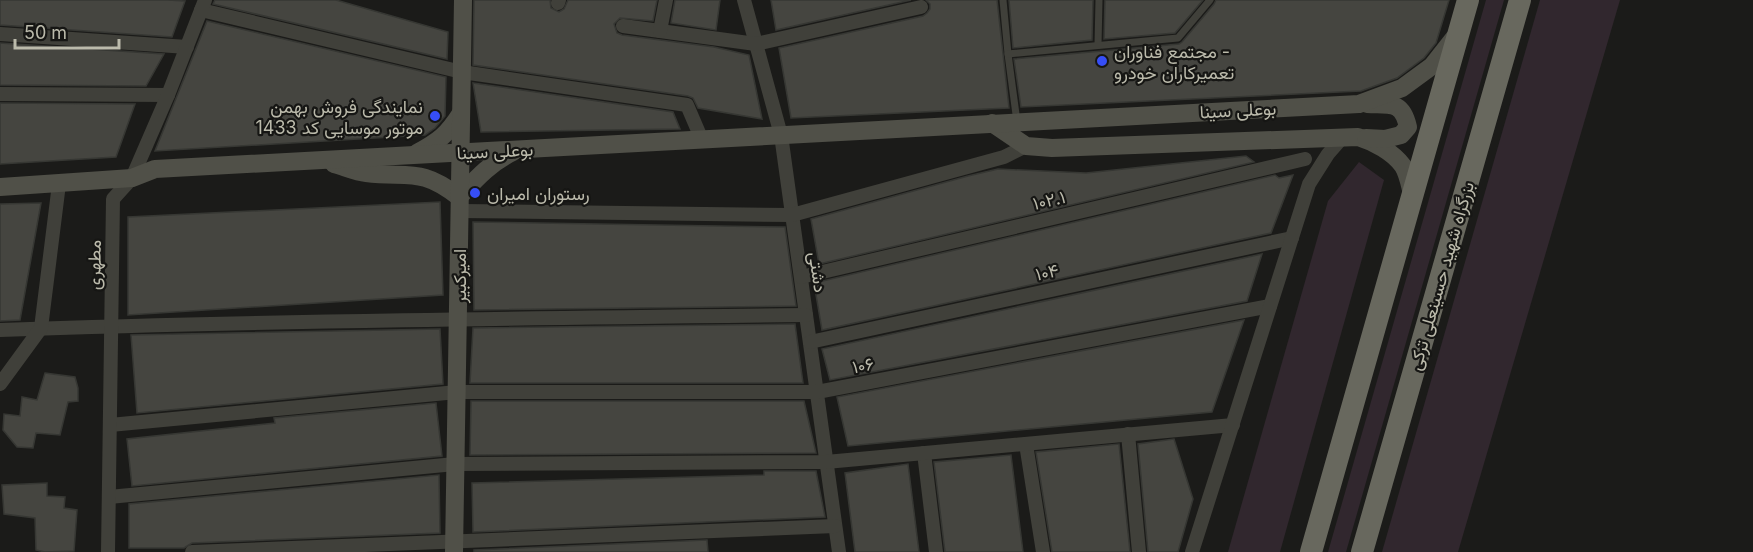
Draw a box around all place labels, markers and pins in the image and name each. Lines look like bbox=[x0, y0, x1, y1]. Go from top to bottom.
place label: مجتمع فناوران - تعمیرکاران خودرو bbox=[1114, 41, 1234, 84]
marker: مجتمع فناوران - تعمیرکاران خودرو bbox=[1095, 54, 1109, 68]
place label: نمایندگی فروش بهمن موتور موسایی کد 1433 bbox=[256, 96, 423, 139]
marker: نمایندگی فروش بهمن موتور موسایی کد 1433 bbox=[428, 109, 442, 123]
place label: رستوران امیران bbox=[487, 183, 590, 205]
marker: رستوران امیران bbox=[468, 186, 482, 200]

